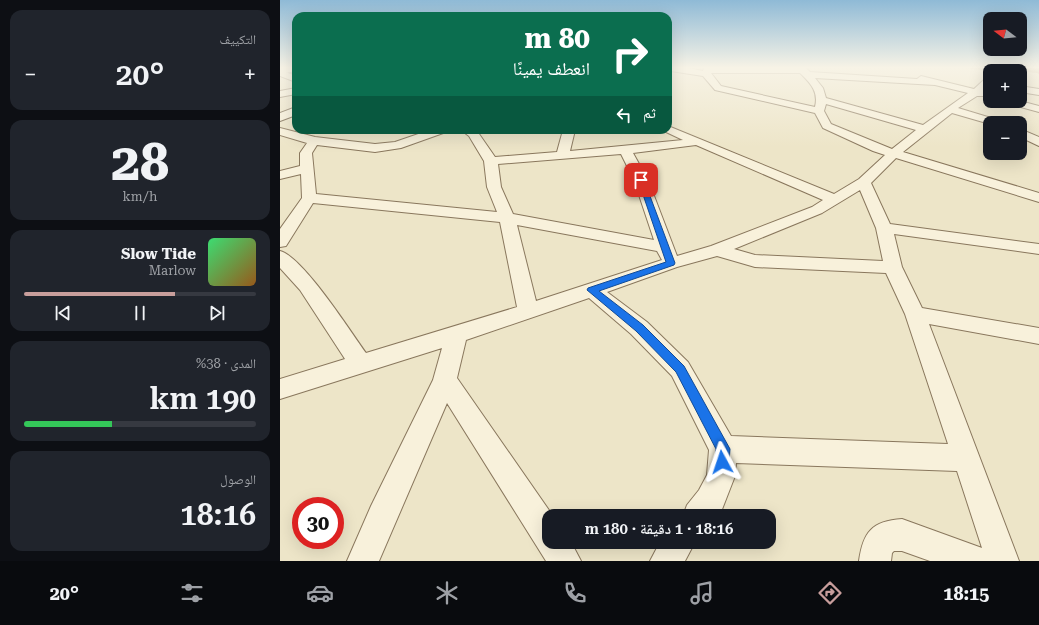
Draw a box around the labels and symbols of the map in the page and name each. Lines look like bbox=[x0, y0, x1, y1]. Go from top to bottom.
north arrow bbox=[983, 12, 1027, 56]
pin bbox=[624, 163, 658, 197]
position arrow bbox=[701, 441, 743, 483]
speed limit sign: 30 bbox=[292, 497, 344, 549]

